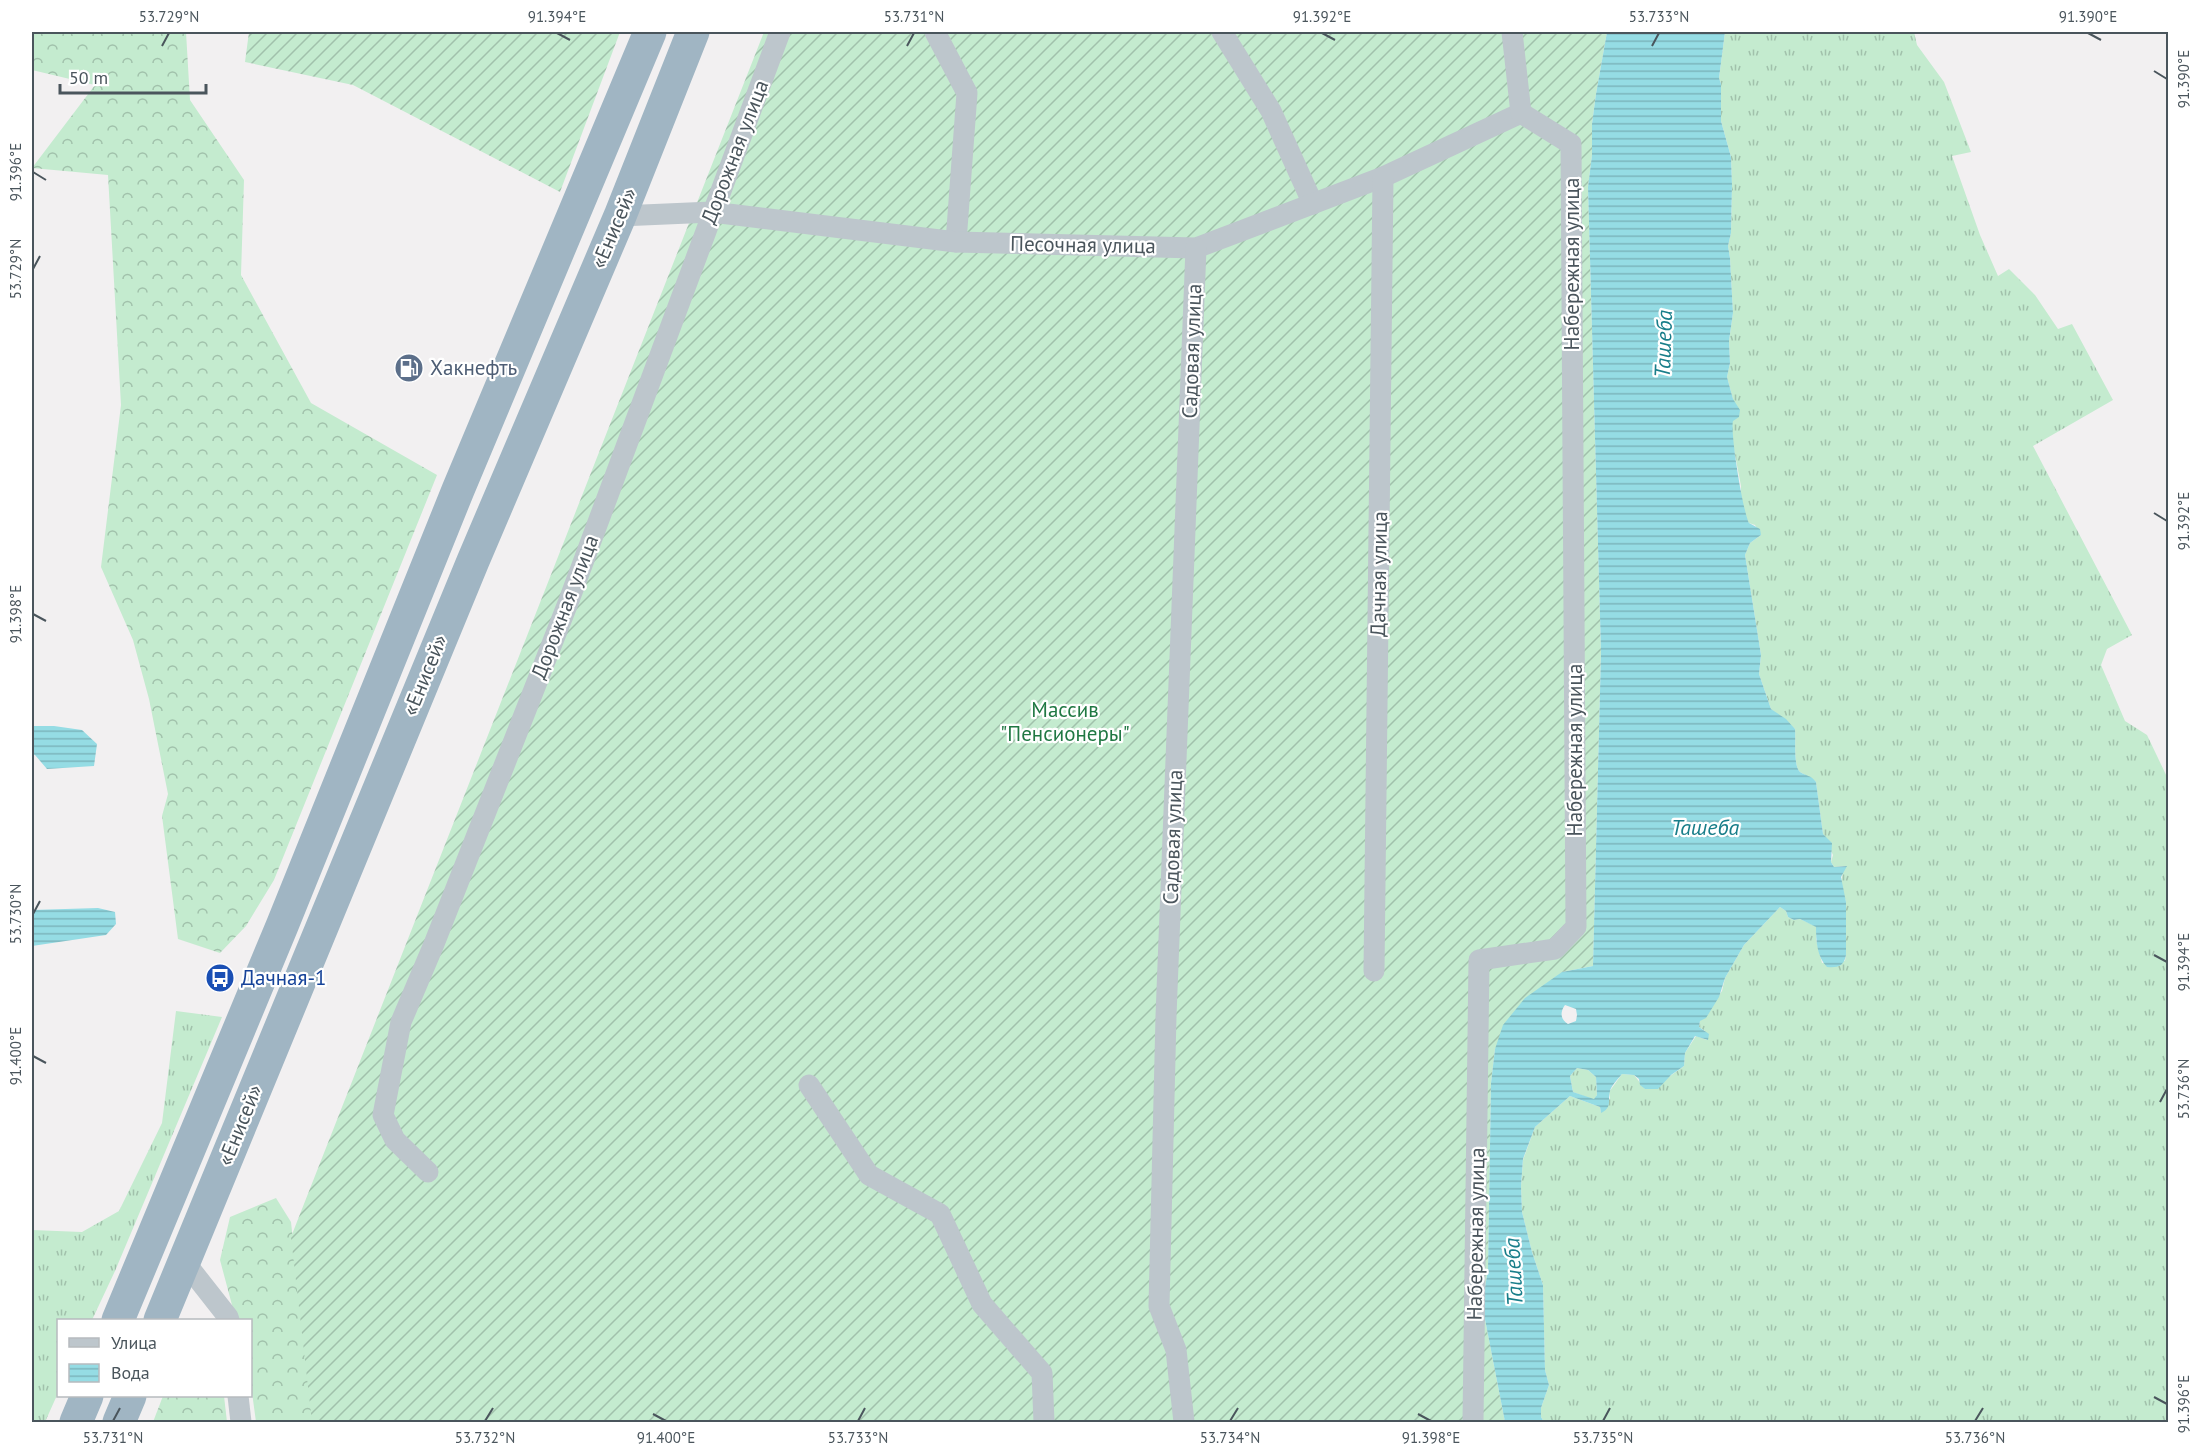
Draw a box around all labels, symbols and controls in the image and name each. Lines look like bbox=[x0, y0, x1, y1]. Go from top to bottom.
text: 53.729°N bbox=[139, 7, 199, 26]
text: 91.394°E bbox=[528, 7, 586, 26]
text: 53.731°N bbox=[884, 7, 944, 26]
text: 91.392°E bbox=[1293, 7, 1351, 26]
text: 53.733°N bbox=[1629, 7, 1689, 26]
text: 91.390°E bbox=[2059, 7, 2117, 26]
text: 91.390°E bbox=[2174, 50, 2193, 108]
scale bar bbox=[60, 57, 206, 95]
text: 50 m bbox=[69, 66, 108, 89]
street label: Дорожная улица bbox=[695, 76, 774, 228]
text: 91.396°E bbox=[6, 143, 25, 201]
street label: Набережная улица bbox=[1558, 178, 1585, 350]
street label: «Енисей» bbox=[584, 183, 643, 272]
street label: Песочная улица bbox=[1010, 230, 1156, 259]
text: 53.729°N bbox=[6, 239, 25, 299]
street label: Садовая улица bbox=[1176, 283, 1207, 419]
water label: Ташеба bbox=[1648, 309, 1678, 379]
fuel station icon: Хакнефть bbox=[393, 352, 425, 384]
place label: Хакнефть bbox=[430, 354, 518, 381]
text: 91.392°E bbox=[2174, 492, 2193, 550]
street label: Дачная улица bbox=[1364, 511, 1393, 637]
street label: Дорожная улица bbox=[525, 531, 604, 683]
text: 91.398°E bbox=[6, 585, 25, 643]
street label: «Енисей» bbox=[396, 630, 453, 719]
street label: Набережная улица bbox=[1561, 664, 1588, 836]
park label: Массив "Пенсионеры" bbox=[1000, 696, 1130, 747]
street label: Садовая улица bbox=[1157, 769, 1188, 905]
water label: Ташеба bbox=[1671, 813, 1739, 841]
text: 53.730°N bbox=[6, 884, 25, 944]
text: 91.394°E bbox=[2174, 933, 2193, 991]
bus stop icon: Дачная-1 bbox=[204, 962, 236, 994]
place label: Дачная-1 bbox=[241, 964, 327, 991]
text: 91.400°E bbox=[6, 1027, 25, 1085]
text: 53.736°N bbox=[2174, 1059, 2193, 1119]
street label: «Енисей» bbox=[211, 1080, 268, 1169]
street label: Набережная улица bbox=[1460, 1147, 1491, 1321]
water label: Ташеба bbox=[1497, 1237, 1529, 1307]
legend bbox=[57, 1319, 252, 1397]
text: Улица bbox=[111, 1331, 157, 1354]
text: Вода bbox=[111, 1361, 150, 1384]
text: 91.396°E bbox=[2174, 1375, 2193, 1433]
text: 53.731°N bbox=[83, 1428, 143, 1447]
text: 53.732°N bbox=[455, 1428, 515, 1447]
text: 91.400°E bbox=[637, 1428, 695, 1447]
text: 53.733°N bbox=[828, 1428, 888, 1447]
text: 53.734°N bbox=[1200, 1428, 1260, 1447]
text: 91.398°E bbox=[1402, 1428, 1460, 1447]
text: 53.735°N bbox=[1573, 1428, 1633, 1447]
text: 53.736°N bbox=[1945, 1428, 2005, 1447]

